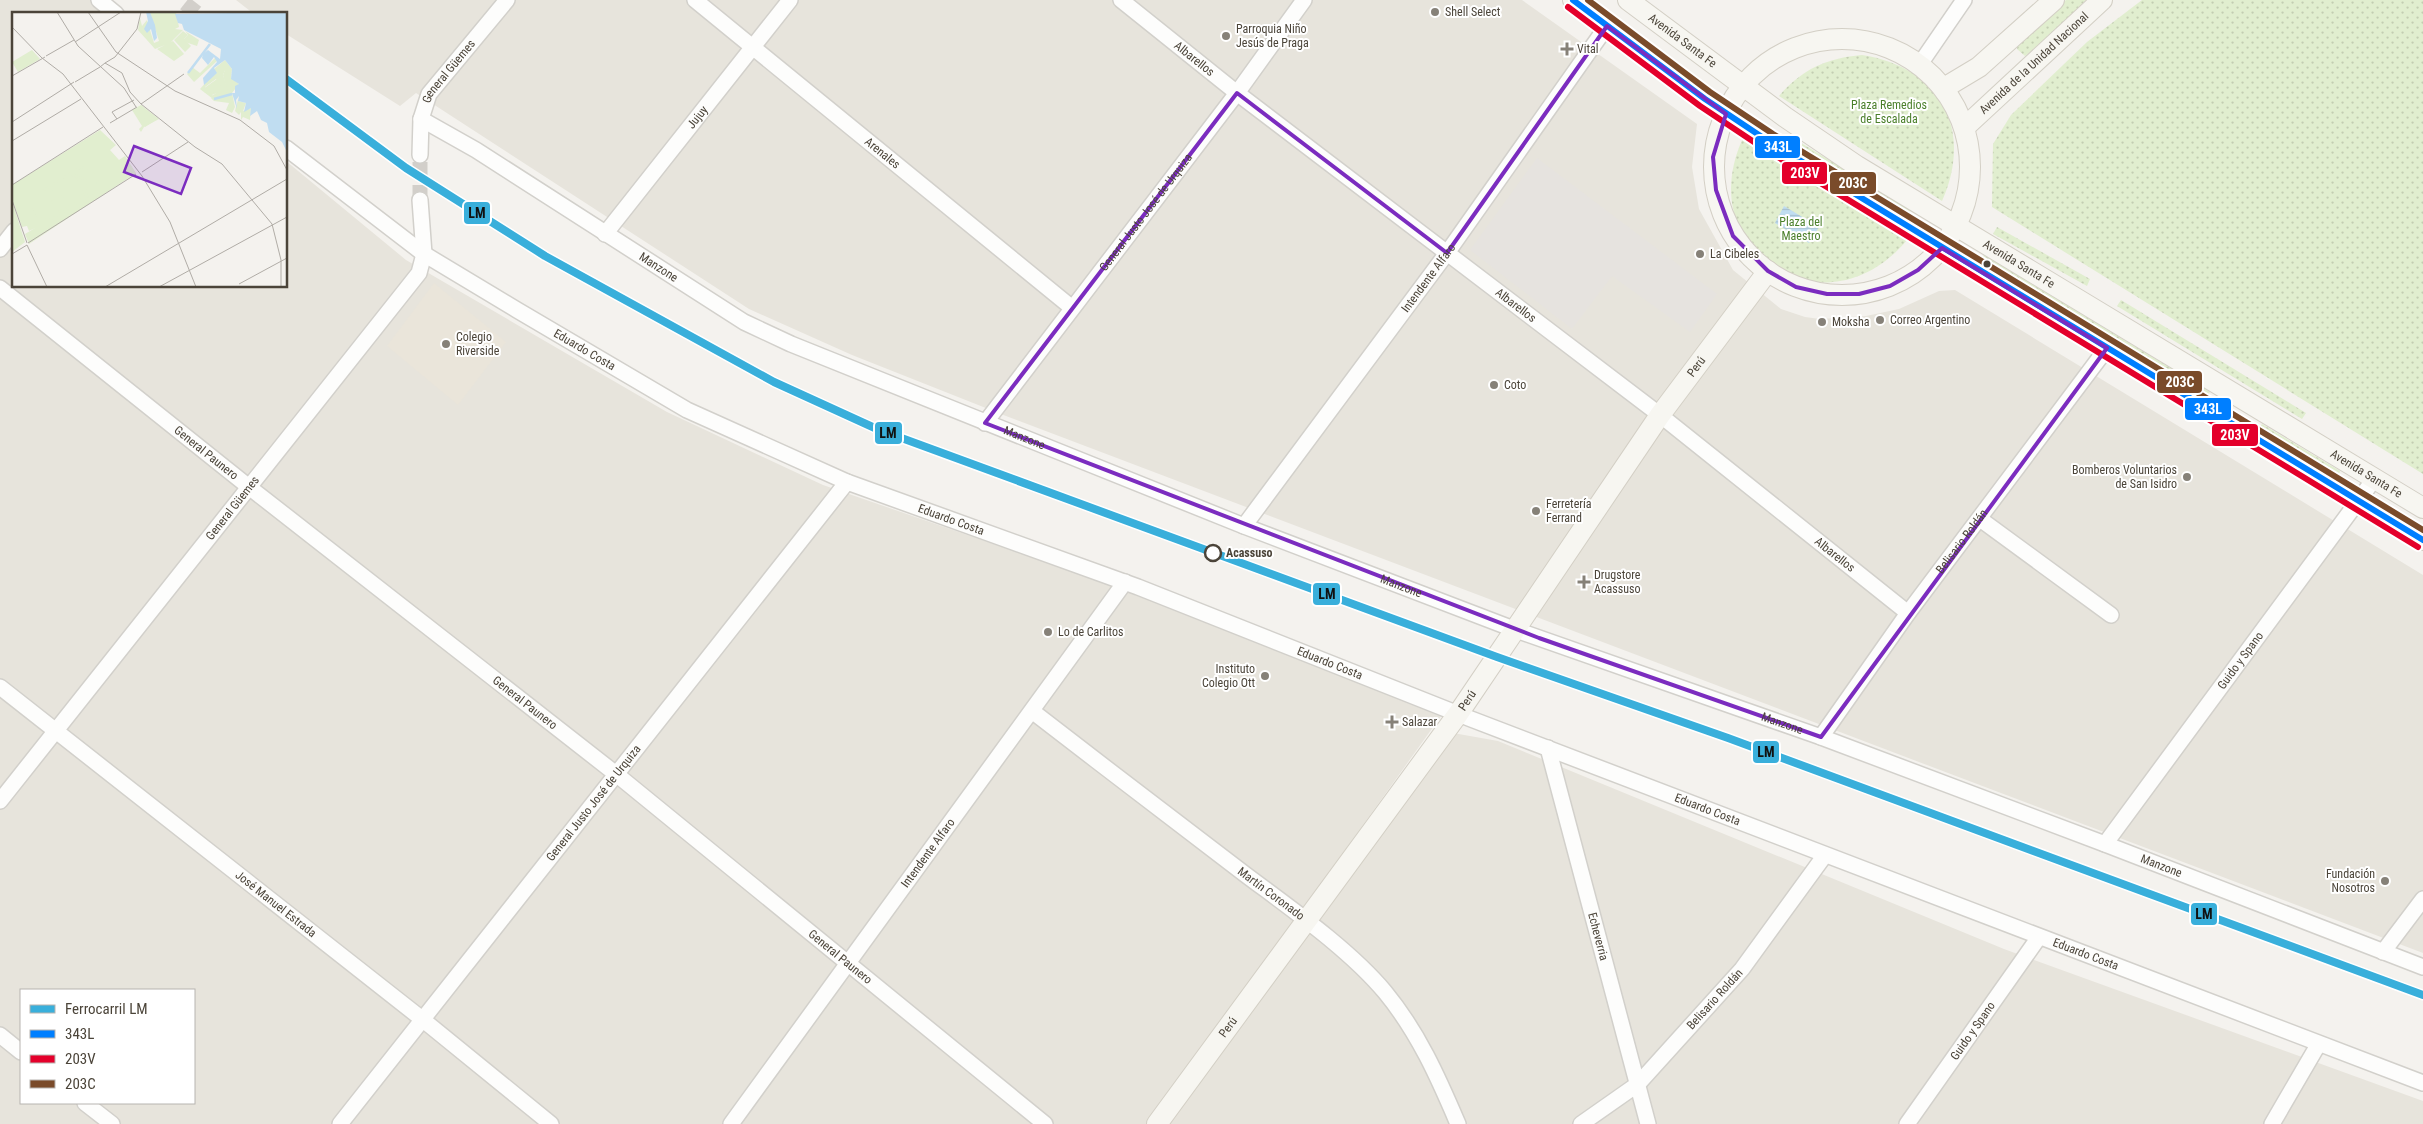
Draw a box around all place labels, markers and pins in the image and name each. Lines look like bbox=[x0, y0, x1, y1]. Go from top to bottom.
place label: Shell Select bbox=[1445, 5, 1501, 19]
marker: Shell Select bbox=[1429, 6, 1441, 18]
place label: Parroquia Niño Jesús de Praga bbox=[1236, 22, 1309, 50]
marker: Parroquia Niño Jesús de Praga bbox=[1220, 30, 1232, 42]
place label: Vital bbox=[1577, 42, 1599, 56]
marker: Vital bbox=[1561, 43, 1573, 55]
place label: La Cibeles bbox=[1710, 247, 1759, 261]
marker: La Cibeles bbox=[1694, 248, 1706, 260]
unlabelled marker bbox=[1982, 259, 1992, 269]
place label: Correo Argentino bbox=[1890, 313, 1970, 327]
marker: Correo Argentino bbox=[1874, 314, 1886, 326]
place label: Moksha bbox=[1832, 315, 1870, 329]
marker: Moksha bbox=[1816, 316, 1828, 328]
place label: Colegio Riverside bbox=[456, 330, 500, 358]
marker: Colegio Riverside bbox=[440, 338, 452, 350]
place label: Coto bbox=[1504, 378, 1526, 392]
marker: Coto bbox=[1488, 379, 1500, 391]
place label: Bomberos Voluntarios de San Isidro bbox=[2072, 463, 2177, 491]
marker: Bomberos Voluntarios de San Isidro bbox=[2181, 471, 2193, 483]
place label: Ferretería Ferrand bbox=[1546, 497, 1592, 525]
marker: Ferretería Ferrand bbox=[1530, 505, 1542, 517]
marker: Acassuso bbox=[1204, 544, 1222, 562]
place label: Acassuso bbox=[1226, 546, 1273, 560]
place label: Drugstore Acassuso bbox=[1594, 568, 1641, 596]
marker: Drugstore Acassuso bbox=[1578, 576, 1590, 588]
place label: Lo de Carlitos bbox=[1058, 625, 1123, 639]
marker: Lo de Carlitos bbox=[1042, 626, 1054, 638]
place label: Instituto Colegio Ott bbox=[1202, 662, 1255, 690]
marker: Instituto Colegio Ott bbox=[1259, 670, 1271, 682]
place label: Salazar bbox=[1402, 715, 1437, 729]
marker: Salazar bbox=[1386, 716, 1398, 728]
place label: Fundación Nosotros bbox=[2326, 867, 2375, 895]
marker: Fundación Nosotros bbox=[2379, 875, 2391, 887]

